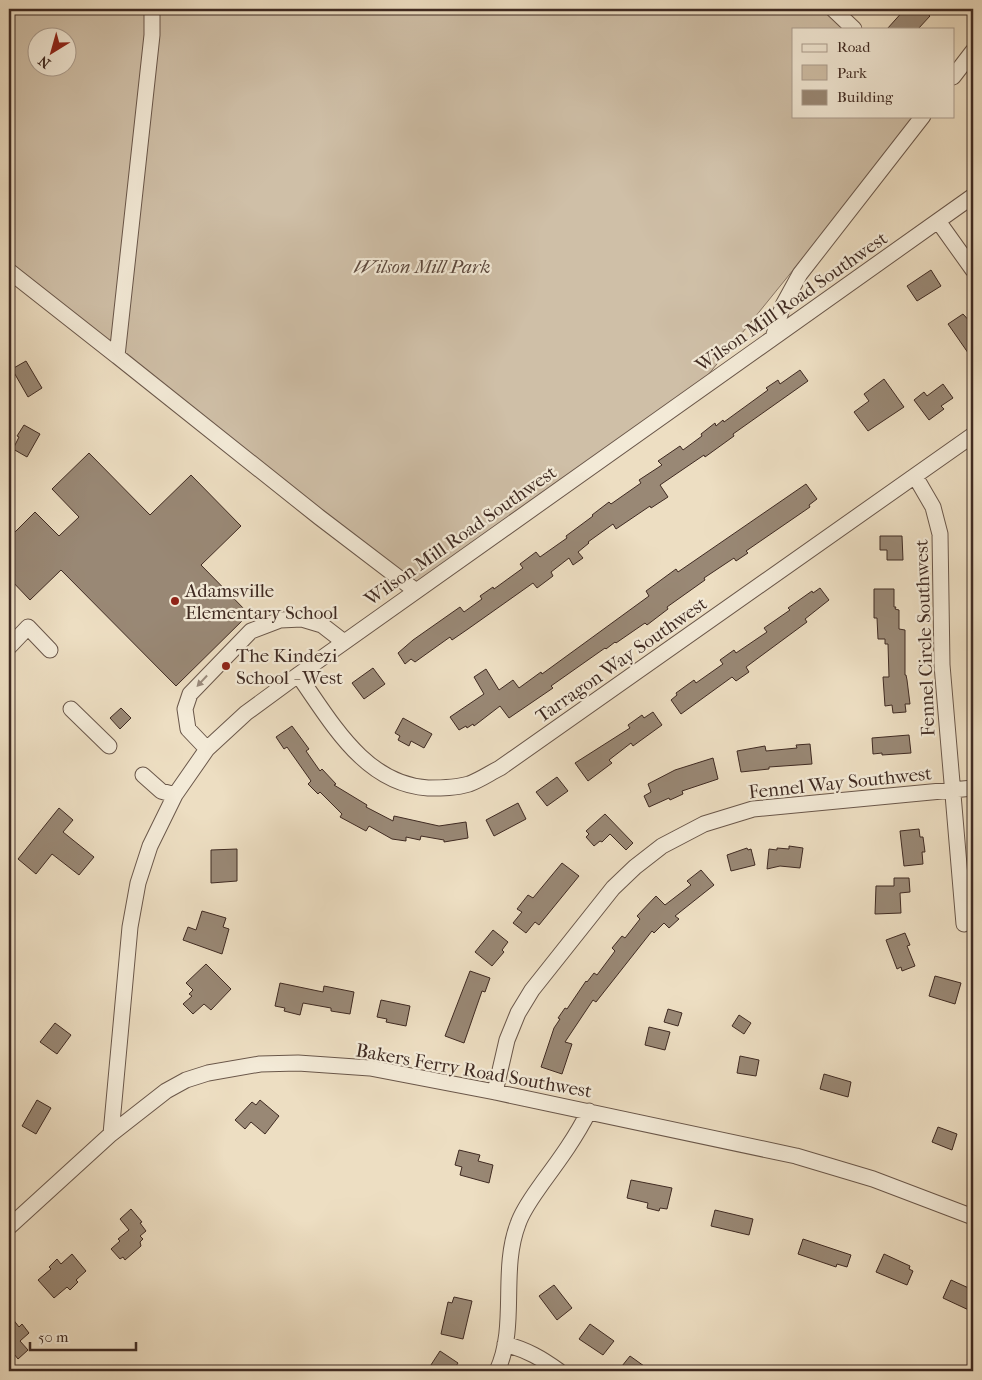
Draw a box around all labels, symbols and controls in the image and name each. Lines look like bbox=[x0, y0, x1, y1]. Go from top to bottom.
north arrow bbox=[28, 28, 78, 78]
legend bbox=[792, 28, 954, 118]
text: Road bbox=[837, 38, 871, 56]
text: N bbox=[35, 52, 54, 72]
text: Park bbox=[837, 64, 867, 82]
text: Building bbox=[837, 88, 894, 106]
street label: Wilson Mill Road Southwest bbox=[691, 227, 892, 377]
park label: Wilson Mill Park bbox=[353, 256, 491, 278]
street label: Wilson Mill Road Southwest bbox=[360, 461, 561, 611]
street label: Fennel Circle Southwest bbox=[911, 539, 939, 737]
place label: Adamsville Elementary School bbox=[184, 580, 338, 624]
street label: Tarragon Way Southwest bbox=[532, 592, 711, 727]
marker: Adamsville Elementary School bbox=[169, 595, 181, 607]
place label: The Kindezi School - West bbox=[236, 645, 343, 689]
marker: The Kindezi School - West bbox=[220, 660, 232, 672]
one-way arrow bbox=[196, 674, 208, 686]
street label: Fennel Way Southwest bbox=[747, 762, 933, 804]
street label: Bakers Ferry Road Southwest bbox=[354, 1039, 594, 1103]
scale bar bbox=[30, 1320, 136, 1352]
text: 50 m bbox=[38, 1328, 69, 1346]

